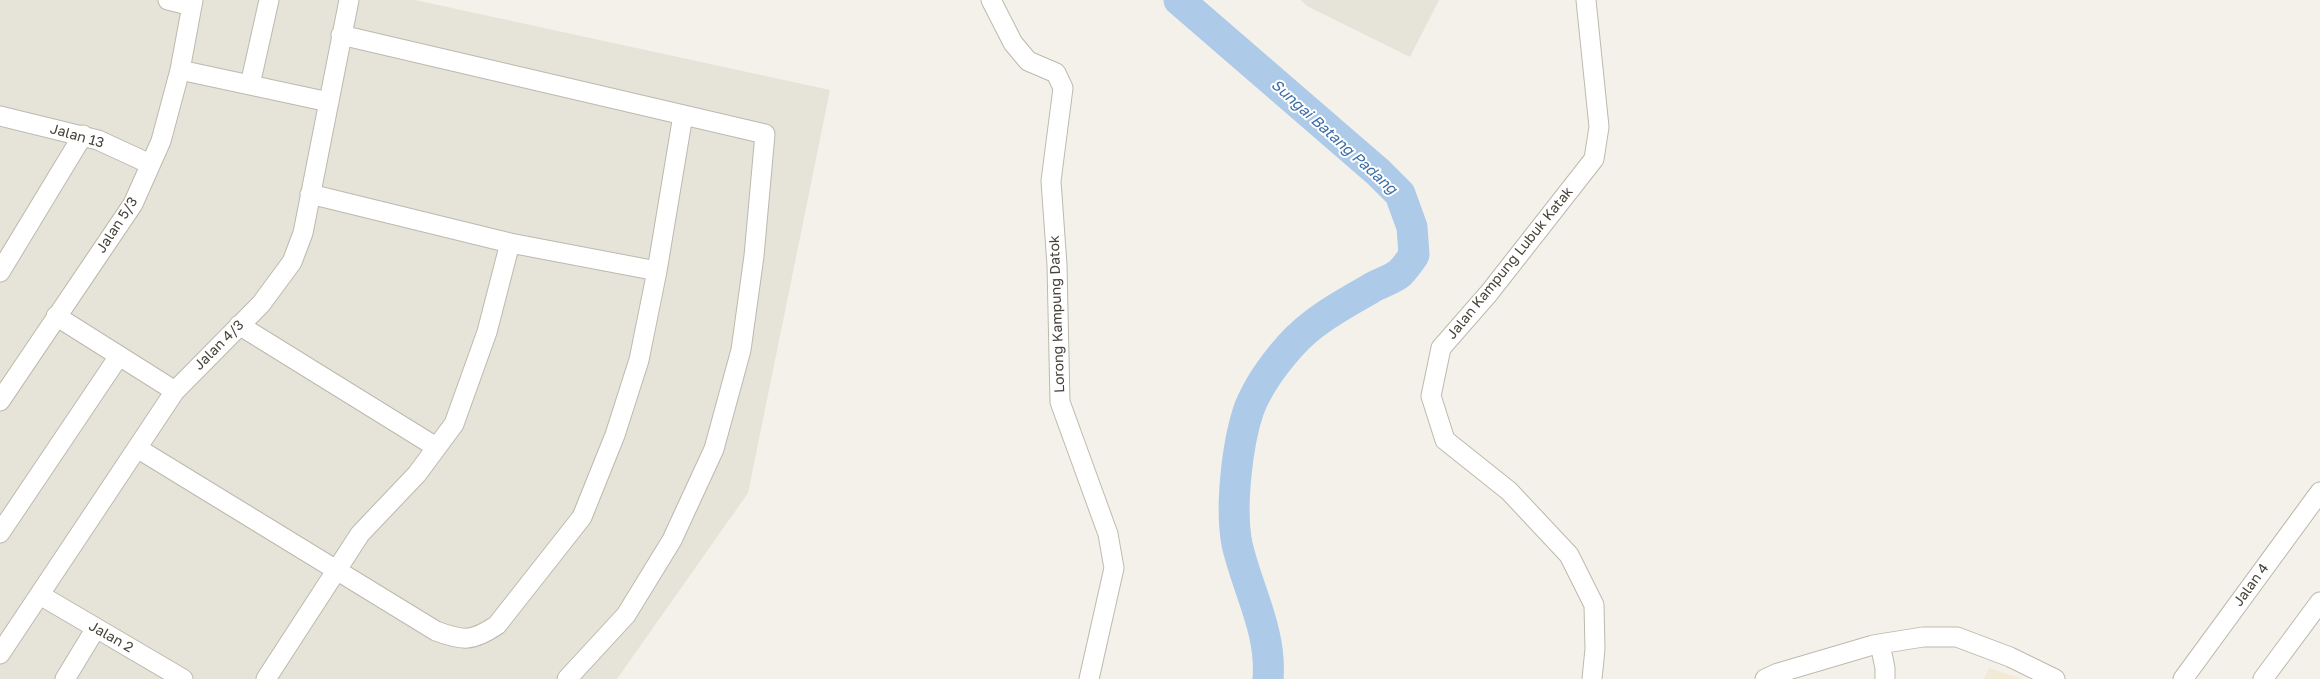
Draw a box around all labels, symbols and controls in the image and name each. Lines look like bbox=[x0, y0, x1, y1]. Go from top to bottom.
water label: Sungai Batang Padang bbox=[1268, 76, 1400, 198]
street label: Jalan 13 bbox=[48, 120, 106, 152]
street label: Jalan Kampung Lubuk Katak bbox=[1443, 183, 1577, 343]
street label: Jalan 5/3 bbox=[93, 194, 141, 256]
street label: Lorong Kampung Datok bbox=[1046, 235, 1068, 393]
street label: Jalan 4/3 bbox=[191, 317, 247, 373]
street label: Jalan 4 bbox=[2230, 560, 2272, 610]
street label: Jalan 2 bbox=[86, 618, 136, 656]

